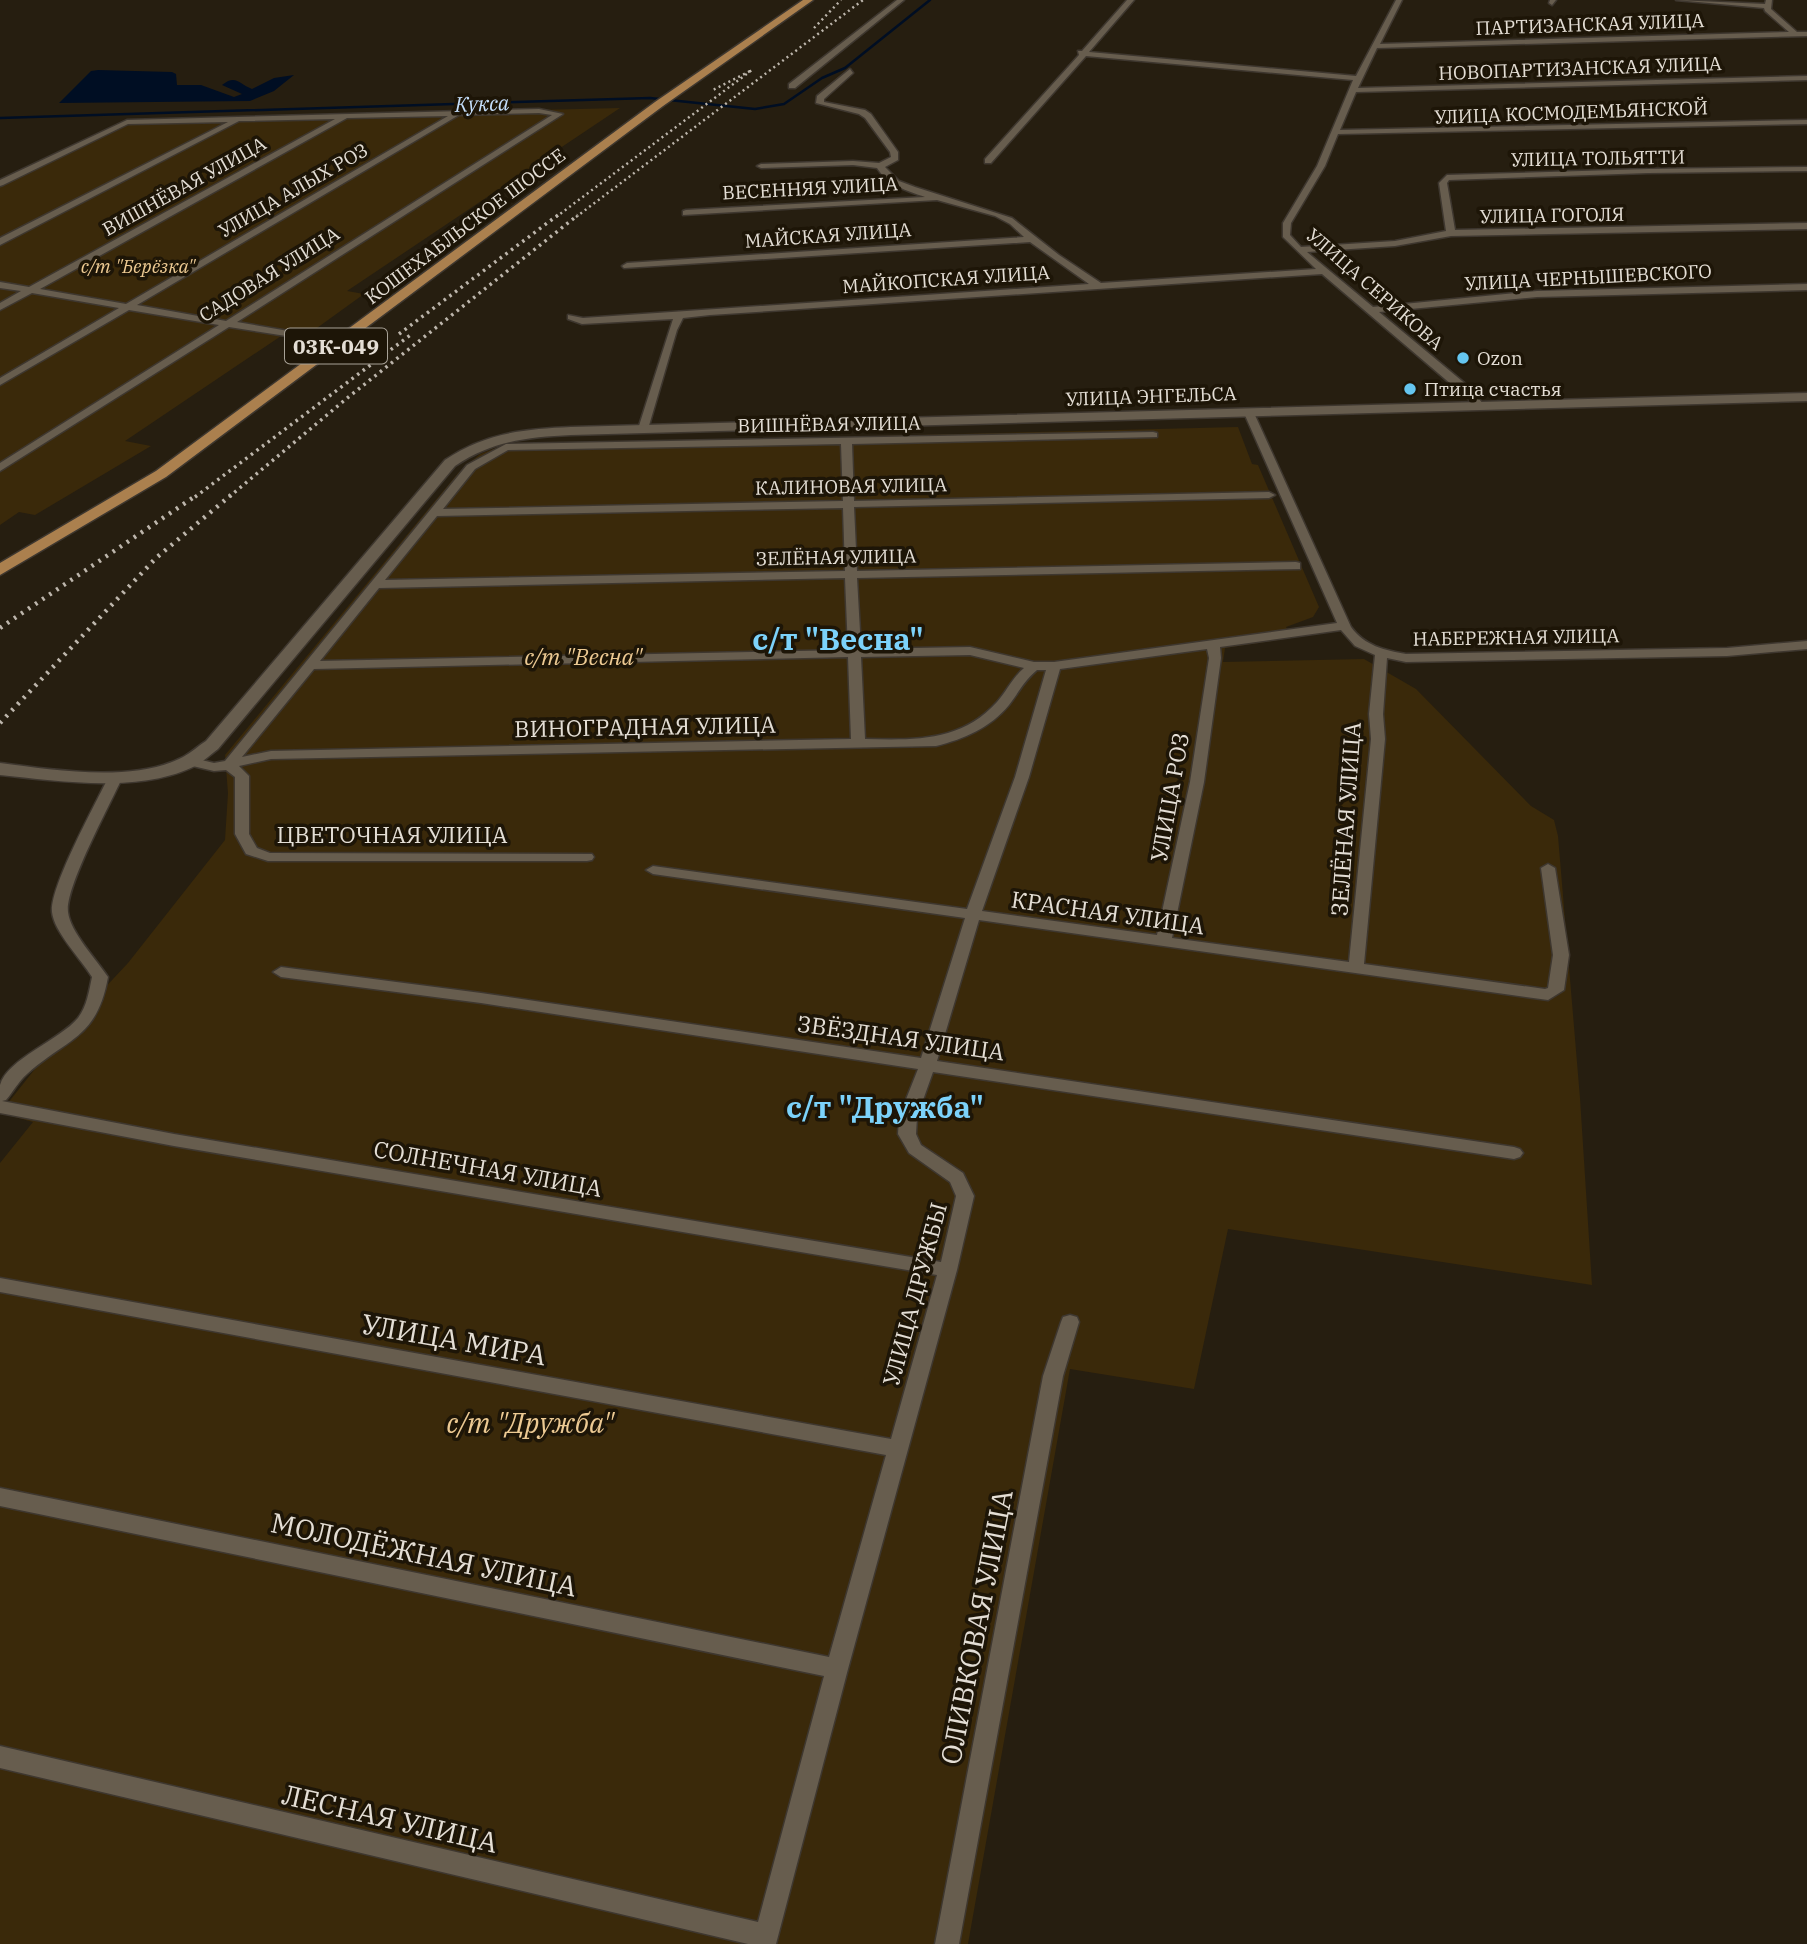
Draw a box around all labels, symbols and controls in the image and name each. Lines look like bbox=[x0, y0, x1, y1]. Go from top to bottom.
street label: ПАРТИЗАНСКАЯ УЛИЦА bbox=[1475, 8, 1705, 40]
street label: НОВОПАРТИЗАНСКАЯ УЛИЦА bbox=[1438, 51, 1722, 85]
water label: Кукса bbox=[453, 88, 510, 118]
street label: УЛИЦА КОСМОДЕМЬЯНСКОЙ bbox=[1434, 95, 1708, 129]
street label: ВИШНЁВАЯ УЛИЦА bbox=[98, 131, 270, 241]
street label: УЛИЦА АЛЫХ РОЗ bbox=[214, 137, 372, 243]
street label: КОШЕХАБЛЬСКОЕ ШОССЕ bbox=[360, 143, 570, 309]
street label: УЛИЦА ТОЛЬЯТТИ bbox=[1511, 144, 1685, 172]
street label: ВЕСЕННЯЯ УЛИЦА bbox=[722, 171, 898, 205]
street label: УЛИЦА ГОГОЛЯ bbox=[1479, 202, 1625, 228]
street label: МАЙСКАЯ УЛИЦА bbox=[744, 217, 912, 253]
street label: САДОВАЯ УЛИЦА bbox=[194, 221, 344, 327]
street label: УЛИЦА СЕРИКОВА bbox=[1302, 223, 1448, 355]
park label: с/т "Берёзка" bbox=[81, 254, 197, 278]
street label: УЛИЦА ЧЕРНЫШЕВСКОГО bbox=[1464, 259, 1712, 295]
street label: МАЙКОПСКАЯ УЛИЦА bbox=[841, 260, 1051, 298]
road number: 03К-049 bbox=[285, 328, 387, 364]
place label: Ozon bbox=[1477, 346, 1523, 370]
marker: Ozon bbox=[1455, 350, 1471, 366]
place label: Птица счастья bbox=[1424, 377, 1562, 401]
street label: УЛИЦА ЭНГЕЛЬСА bbox=[1065, 381, 1237, 411]
marker: Птица счастья bbox=[1402, 381, 1418, 397]
street label: ВИШНЁВАЯ УЛИЦА bbox=[737, 410, 921, 438]
street label: КАЛИНОВАЯ УЛИЦА bbox=[755, 472, 947, 500]
street label: ЗЕЛЁНАЯ УЛИЦА bbox=[755, 544, 917, 570]
district label: с/т "Весна" bbox=[752, 619, 924, 658]
street label: НАБЕРЕЖНАЯ УЛИЦА bbox=[1413, 623, 1619, 651]
park label: с/т "Весна" bbox=[524, 641, 644, 671]
street label: ВИНОГРАДНАЯ УЛИЦА bbox=[514, 709, 776, 743]
street label: ЗЕЛЁНАЯ УЛИЦА bbox=[1323, 721, 1367, 917]
street label: УЛИЦА РОЗ bbox=[1143, 730, 1195, 864]
street label: ЦВЕТОЧНАЯ УЛИЦА bbox=[276, 819, 508, 849]
street label: КРАСНАЯ УЛИЦА bbox=[1009, 884, 1207, 940]
street label: ЗВЁЗДНАЯ УЛИЦА bbox=[796, 1008, 1007, 1066]
district label: с/т "Дружба" bbox=[786, 1087, 984, 1126]
street label: СОЛНЕЧНАЯ УЛИЦА bbox=[372, 1133, 605, 1203]
street label: УЛИЦА ДРУЖБЫ bbox=[875, 1199, 953, 1389]
street label: УЛИЦА МИРА bbox=[359, 1305, 549, 1373]
park label: с/т "Дружба" bbox=[446, 1404, 616, 1441]
street label: ОЛИВКОВАЯ УЛИЦА bbox=[931, 1486, 1021, 1768]
street label: МОЛОДЁЖНАЯ УЛИЦА bbox=[268, 1503, 580, 1605]
street label: ЛЕСНАЯ УЛИЦА bbox=[279, 1775, 501, 1861]

